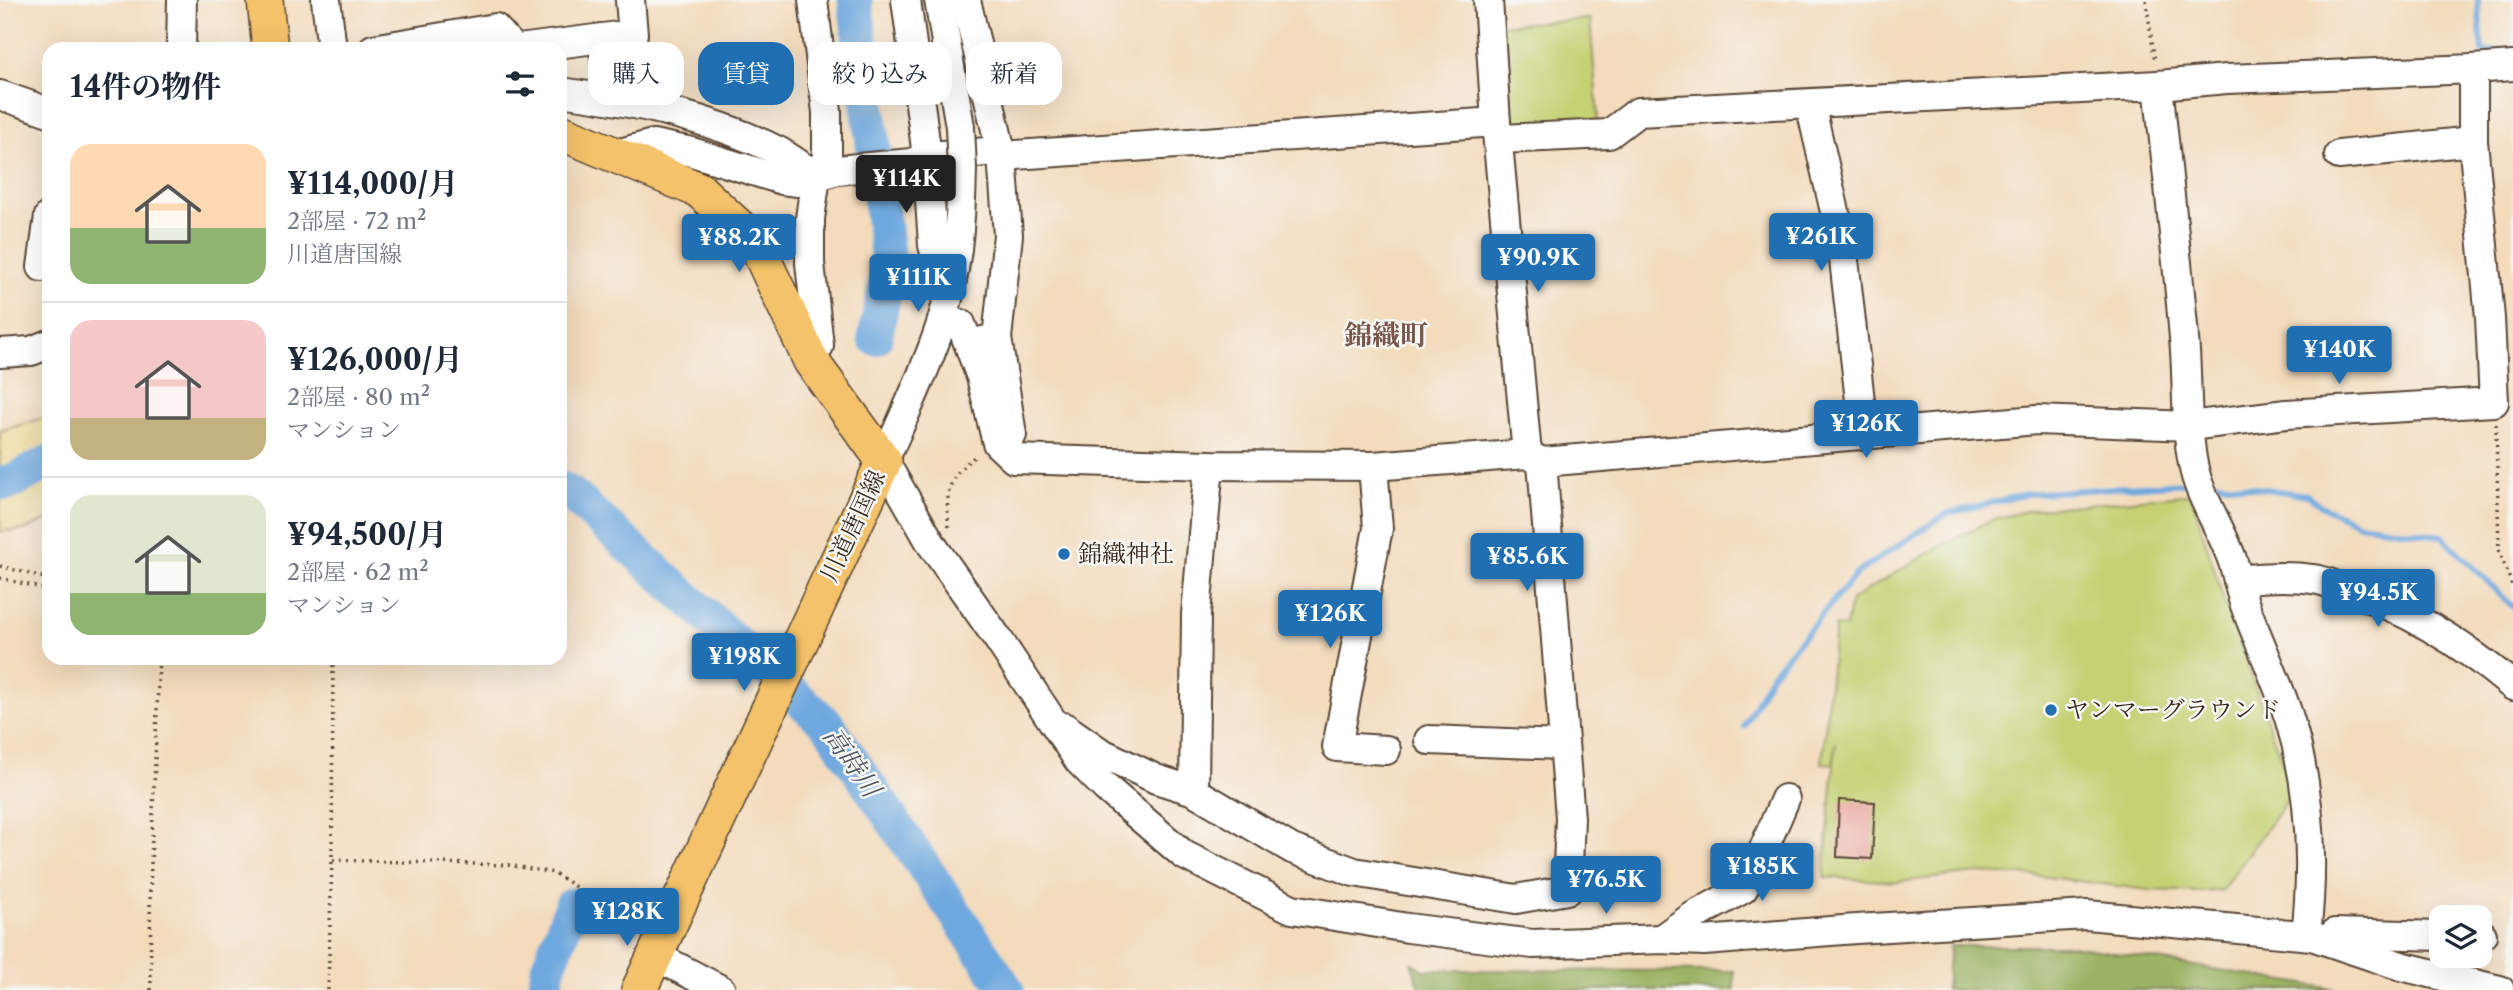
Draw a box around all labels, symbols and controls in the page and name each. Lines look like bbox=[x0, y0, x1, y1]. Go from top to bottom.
chip: 購入 bbox=[588, 42, 684, 105]
chip: 賃貸 bbox=[698, 42, 794, 105]
chip: 絞り込み bbox=[808, 42, 952, 105]
chip: 新着 bbox=[966, 42, 1062, 105]
icon: filters bbox=[501, 65, 539, 103]
text: 14件の物件 bbox=[70, 68, 221, 105]
pin: ¥114K bbox=[857, 156, 955, 215]
text: ¥114K bbox=[872, 164, 940, 192]
text: ¥114,000/月 bbox=[287, 165, 458, 202]
icon: home bbox=[126, 172, 210, 256]
text: 2部屋 · 72 m² bbox=[287, 207, 426, 235]
pin: ¥261K bbox=[1772, 214, 1870, 273]
pin: ¥88.2K bbox=[682, 215, 796, 274]
text: ¥261K bbox=[1785, 222, 1857, 250]
text: ¥88.2K bbox=[698, 223, 780, 251]
pin: ¥90.9K bbox=[1481, 234, 1595, 294]
text: 川道唐国線 bbox=[287, 240, 402, 268]
text: ¥90.9K bbox=[1497, 243, 1579, 271]
pin: ¥111K bbox=[869, 254, 967, 314]
text: ¥111K bbox=[885, 263, 951, 291]
district label: 錦織町 bbox=[1344, 318, 1428, 352]
pin: ¥140K bbox=[2290, 326, 2388, 386]
text: ¥140K bbox=[2303, 335, 2375, 363]
text: ¥126,000/月 bbox=[287, 341, 463, 378]
icon: home bbox=[126, 348, 210, 432]
text: 2部屋 · 80 m² bbox=[287, 383, 430, 411]
pin: ¥126K bbox=[1817, 400, 1915, 460]
text: ¥126K bbox=[1830, 409, 1902, 437]
text: マンション bbox=[287, 416, 401, 444]
street label: 川道唐国線 bbox=[814, 465, 891, 586]
text: ¥94,500/月 bbox=[287, 516, 447, 553]
icon: home bbox=[126, 523, 210, 607]
pin: ¥85.6K bbox=[1470, 534, 1584, 593]
place label: 錦織神社 bbox=[1078, 539, 1174, 568]
text: ¥85.6K bbox=[1486, 542, 1568, 570]
marker: 錦織神社 bbox=[1056, 546, 1072, 562]
text: 2部屋 · 62 m² bbox=[287, 558, 429, 586]
pin: ¥94.5K bbox=[2321, 570, 2435, 629]
text: ¥94.5K bbox=[2338, 578, 2418, 606]
pin: ¥126K bbox=[1281, 590, 1379, 650]
text: マンション bbox=[287, 591, 401, 619]
text: ¥126K bbox=[1294, 599, 1366, 627]
pin: ¥198K bbox=[695, 634, 793, 693]
text: ¥198K bbox=[708, 642, 780, 670]
place label: ヤンマーグラウンド bbox=[2065, 695, 2281, 724]
marker: ヤンマーグラウンド bbox=[2043, 702, 2059, 718]
water label: 高時川 bbox=[817, 721, 889, 806]
pin: ¥185K bbox=[1713, 844, 1811, 903]
text: ¥185K bbox=[1726, 852, 1798, 880]
pin: ¥76.5K bbox=[1549, 856, 1663, 916]
text: ¥76.5K bbox=[1567, 865, 1645, 893]
pin: ¥128K bbox=[578, 888, 676, 948]
text: ¥128K bbox=[591, 897, 663, 925]
map controls bbox=[2429, 905, 2492, 968]
button: layers bbox=[2429, 905, 2492, 968]

